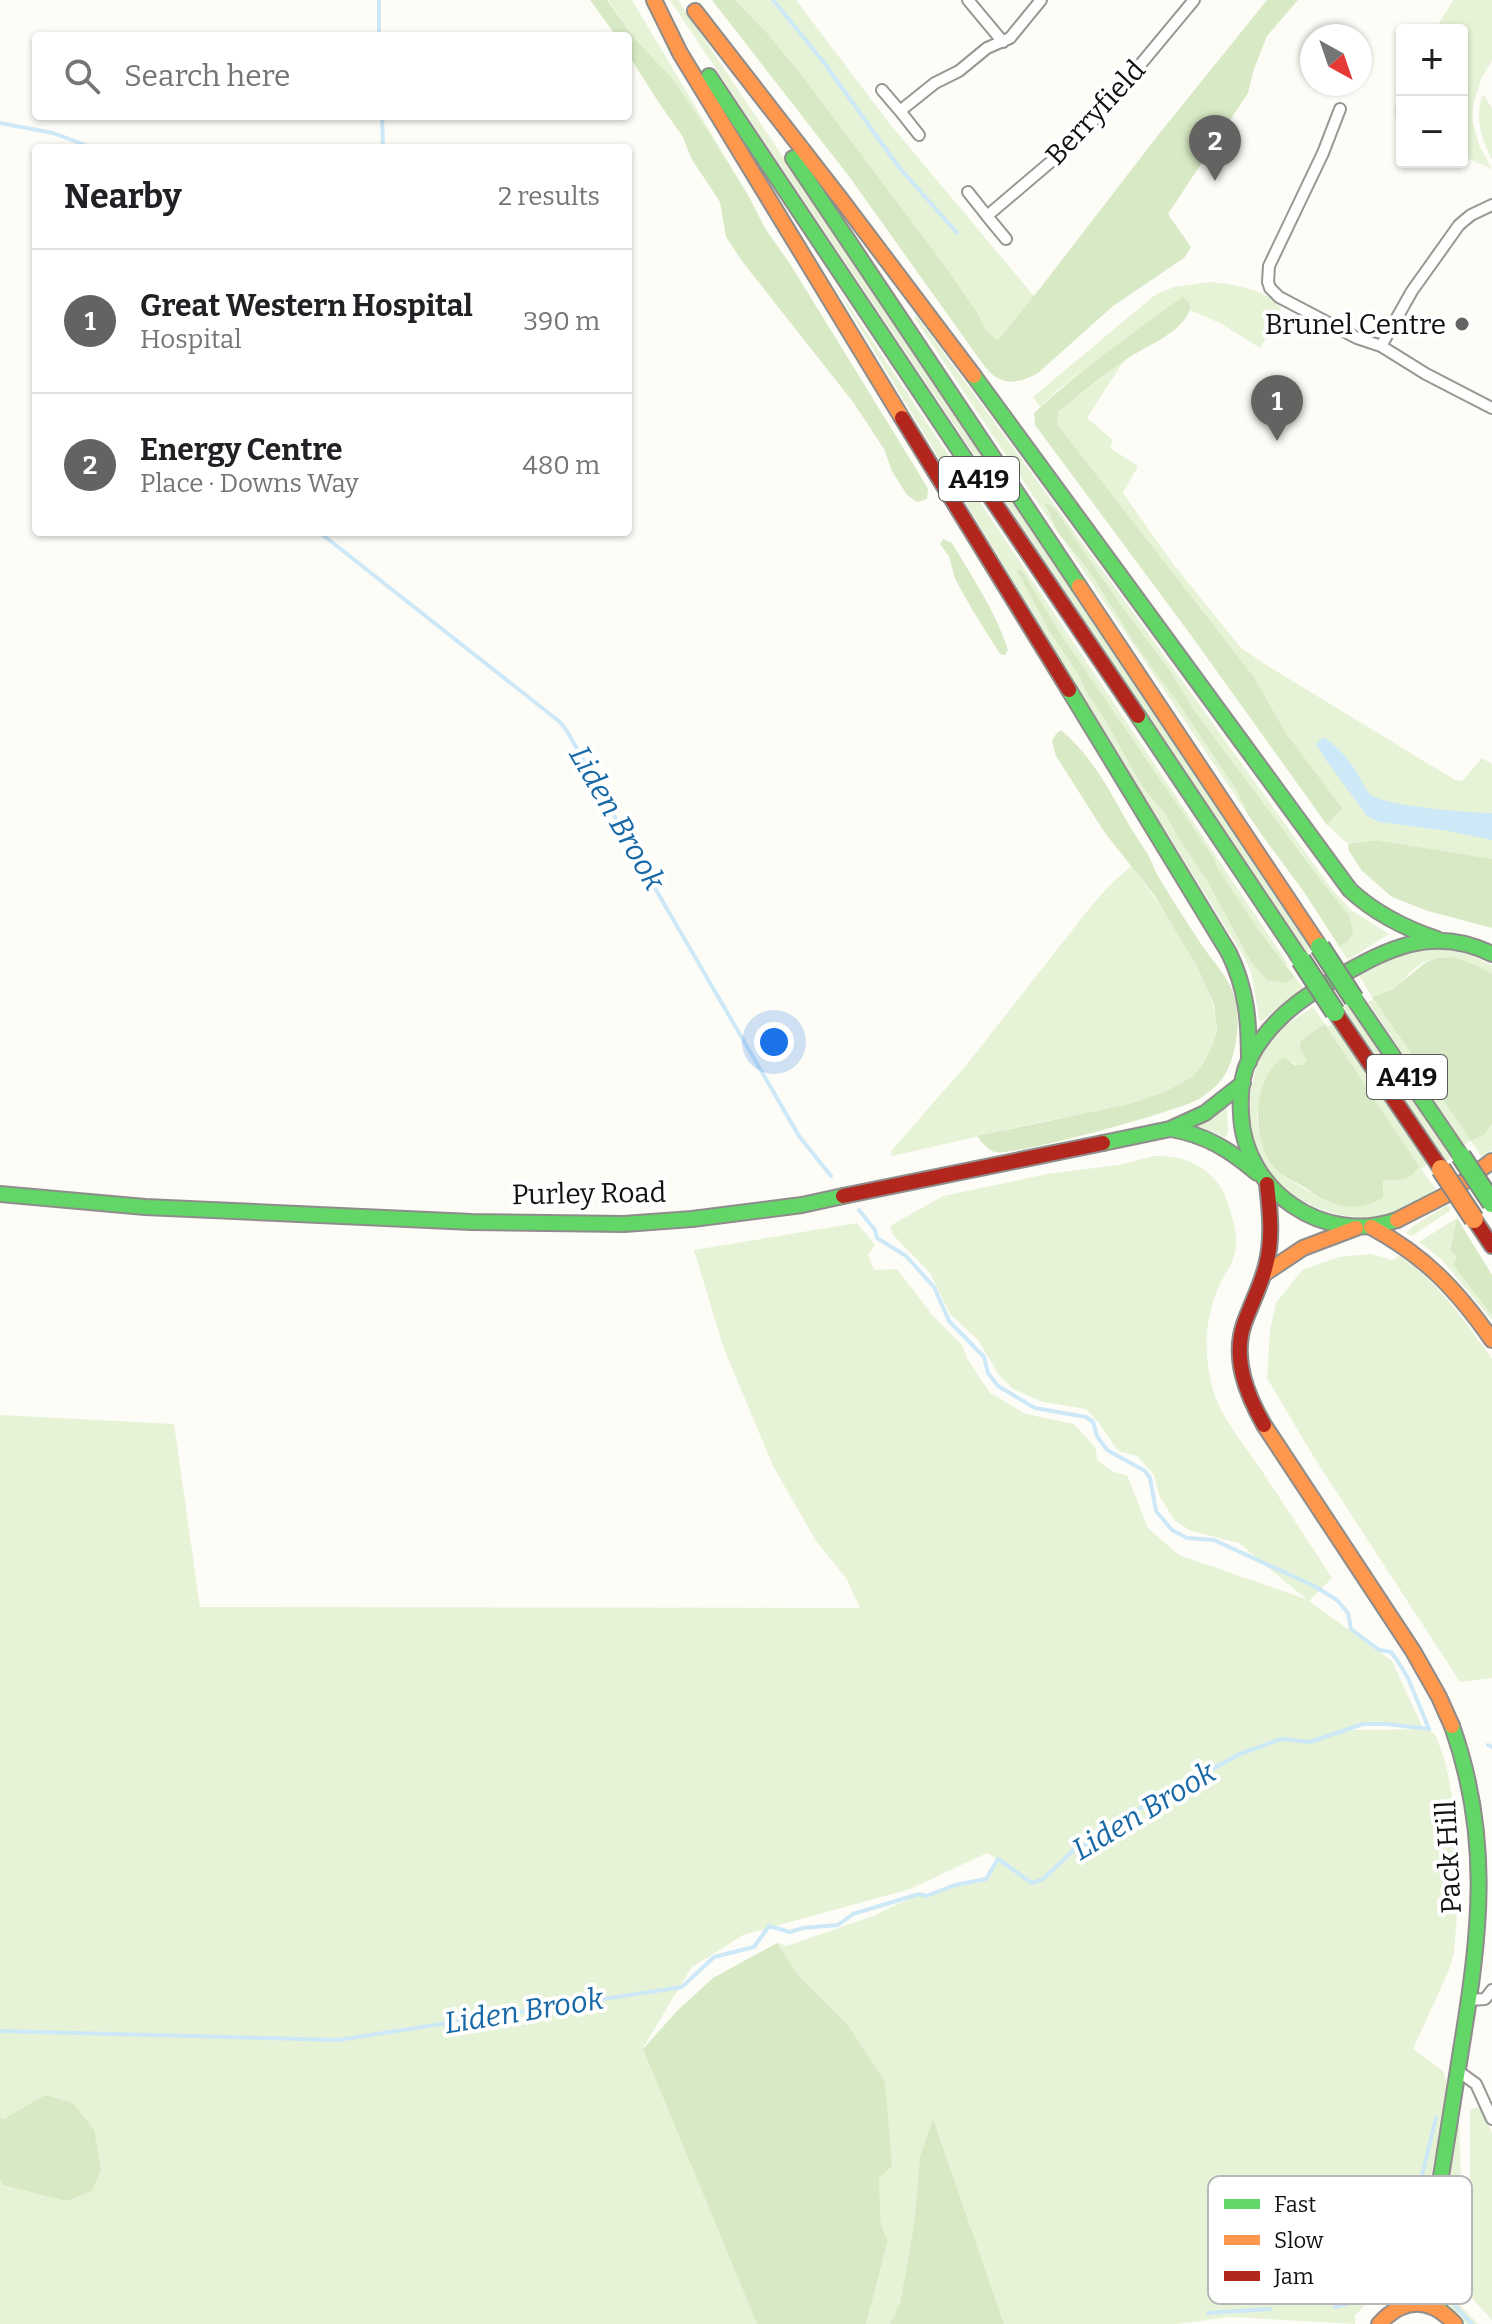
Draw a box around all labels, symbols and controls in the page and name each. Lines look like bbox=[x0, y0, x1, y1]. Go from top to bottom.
north arrow bbox=[1300, 24, 1372, 96]
map controls bbox=[1396, 24, 1468, 168]
button: + bbox=[1396, 24, 1468, 96]
search box bbox=[32, 32, 632, 120]
street label: Berryfield bbox=[1039, 53, 1152, 171]
icon: search bbox=[60, 54, 104, 98]
text: Search here bbox=[124, 58, 291, 94]
button: − bbox=[1396, 96, 1468, 168]
pin: 2 bbox=[1189, 115, 1241, 181]
text: Nearby bbox=[64, 176, 182, 217]
text: 2 results bbox=[498, 181, 600, 212]
text: Great Western Hospital bbox=[140, 288, 473, 324]
text: 1 bbox=[84, 306, 96, 337]
text: 390 m bbox=[523, 306, 600, 337]
place label: Brunel Centre bbox=[1265, 308, 1446, 341]
marker: Brunel Centre bbox=[1453, 315, 1471, 333]
text: Hospital bbox=[140, 324, 242, 355]
pin: 1 bbox=[1251, 375, 1303, 441]
text: Energy Centre bbox=[140, 432, 343, 468]
text: 2 bbox=[83, 450, 97, 481]
text: 480 m bbox=[523, 450, 600, 481]
road number: A419 bbox=[939, 457, 1019, 501]
text: Place · Downs Way bbox=[140, 468, 359, 499]
water label: Liden Brook bbox=[561, 739, 673, 897]
your location bbox=[754, 1022, 794, 1062]
road number: A419 bbox=[1367, 1055, 1447, 1099]
street label: Purley Road bbox=[511, 1176, 667, 1211]
water label: Liden Brook bbox=[1066, 1754, 1223, 1868]
street label: Pack Hill bbox=[1429, 1799, 1468, 1914]
water label: Liden Brook bbox=[442, 1981, 607, 2041]
legend bbox=[1208, 2176, 1472, 2304]
text: Fast bbox=[1274, 2191, 1316, 2218]
text: Slow bbox=[1274, 2227, 1324, 2254]
text: Jam bbox=[1273, 2263, 1314, 2290]

